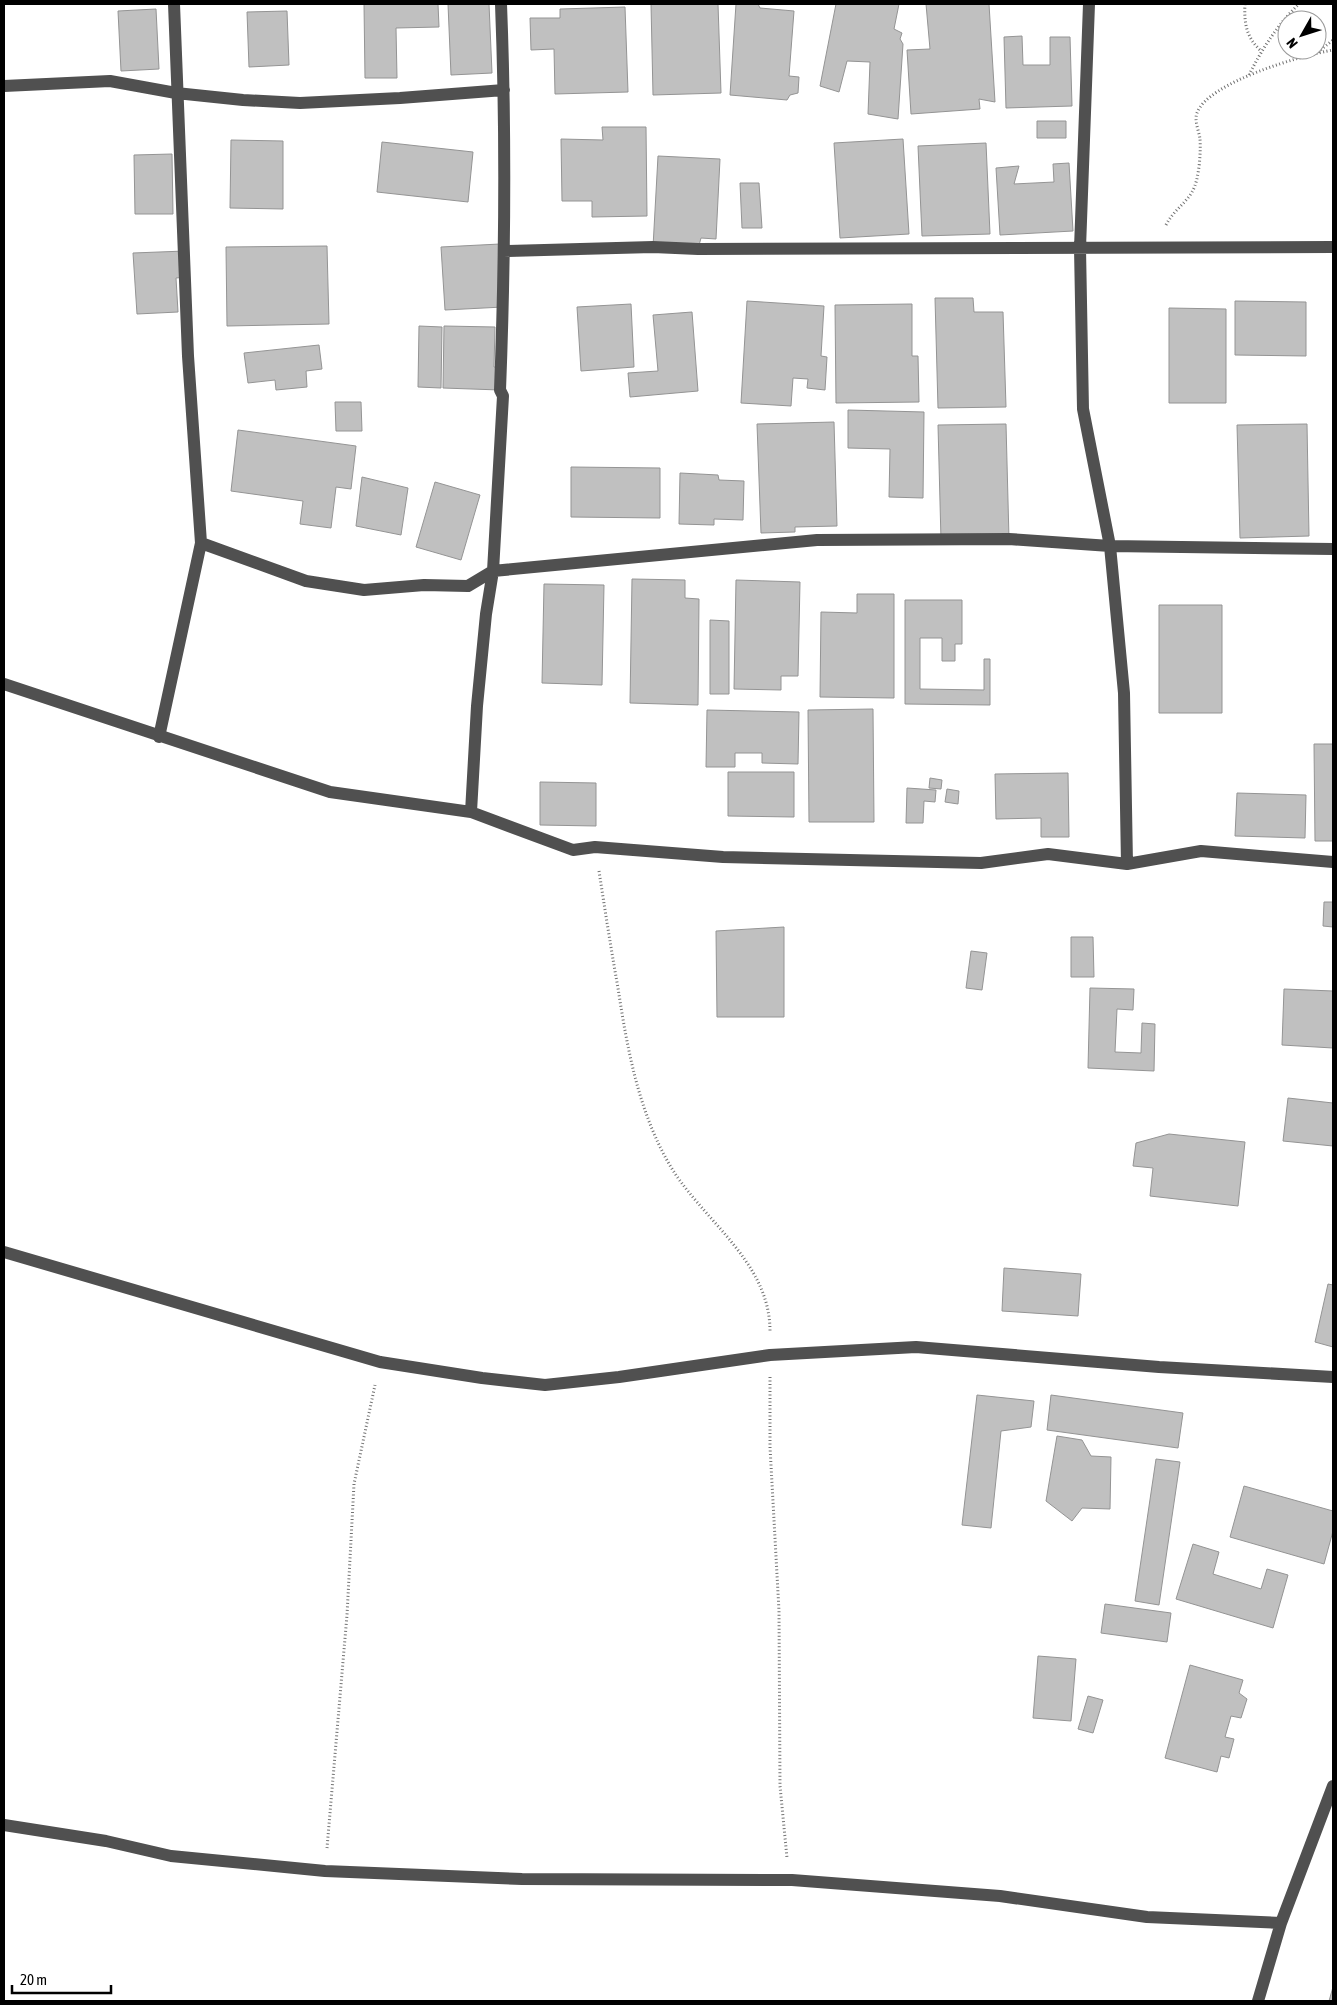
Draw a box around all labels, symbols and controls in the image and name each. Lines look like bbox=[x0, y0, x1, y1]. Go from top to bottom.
north arrow bbox=[1277, 10, 1327, 60]
text: N bbox=[1283, 35, 1301, 51]
scale bar bbox=[12, 1962, 111, 1994]
text: 20 m bbox=[20, 1971, 47, 1988]

